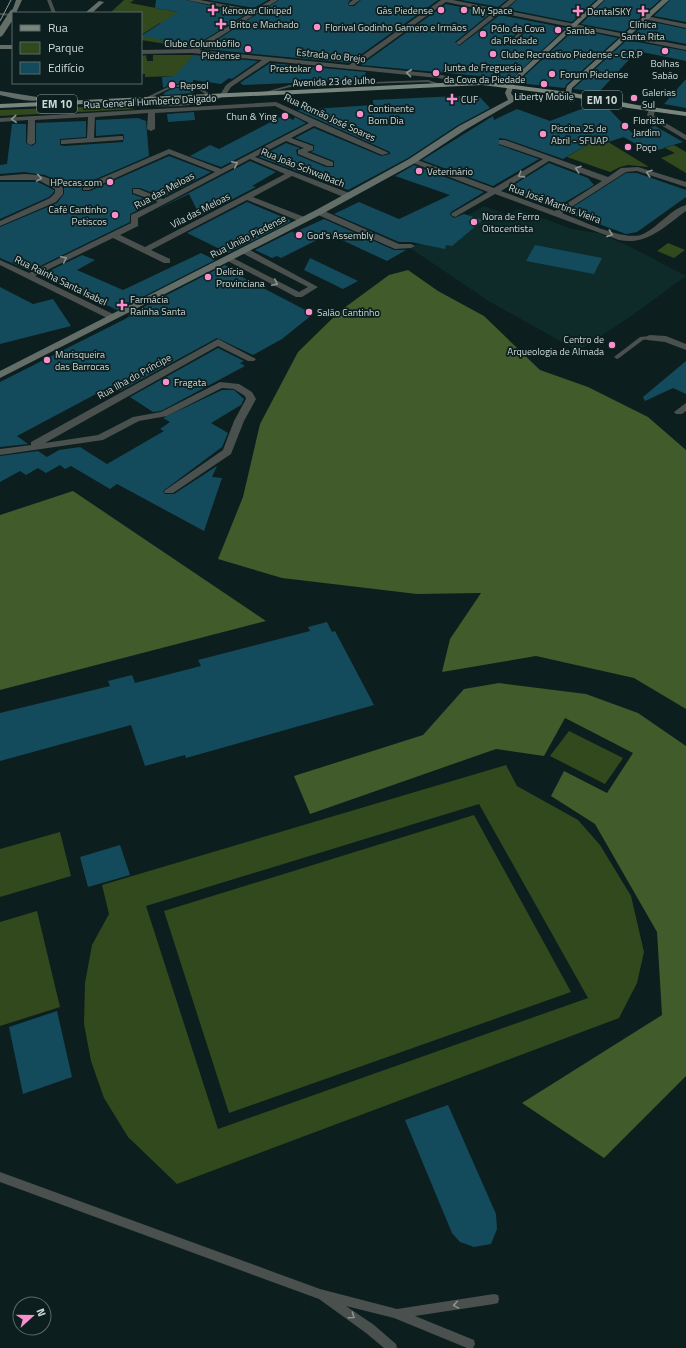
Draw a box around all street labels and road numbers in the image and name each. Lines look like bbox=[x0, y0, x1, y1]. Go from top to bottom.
street label: Estrada do Brejo bbox=[296, 44, 366, 67]
street label: Avenida 23 de Julho bbox=[292, 73, 376, 90]
street label: Rua Romão José Soares bbox=[281, 90, 378, 145]
street label: Rua General Humberto Delgado bbox=[83, 91, 217, 112]
road number: EM 10 bbox=[582, 91, 622, 109]
road number: EM 10 bbox=[37, 95, 77, 113]
street label: Rua João Schwalbach bbox=[259, 144, 347, 191]
street label: Rua das Meloas bbox=[131, 168, 197, 213]
street label: Rua José Martins Vieira bbox=[507, 180, 603, 227]
street label: Vila das Meloas bbox=[168, 189, 233, 232]
street label: Rua União Piedense bbox=[208, 211, 289, 262]
street label: Rua Rainha Santa Isabel bbox=[12, 252, 110, 309]
street label: Rua Ilha do Príncipe bbox=[94, 350, 174, 403]

